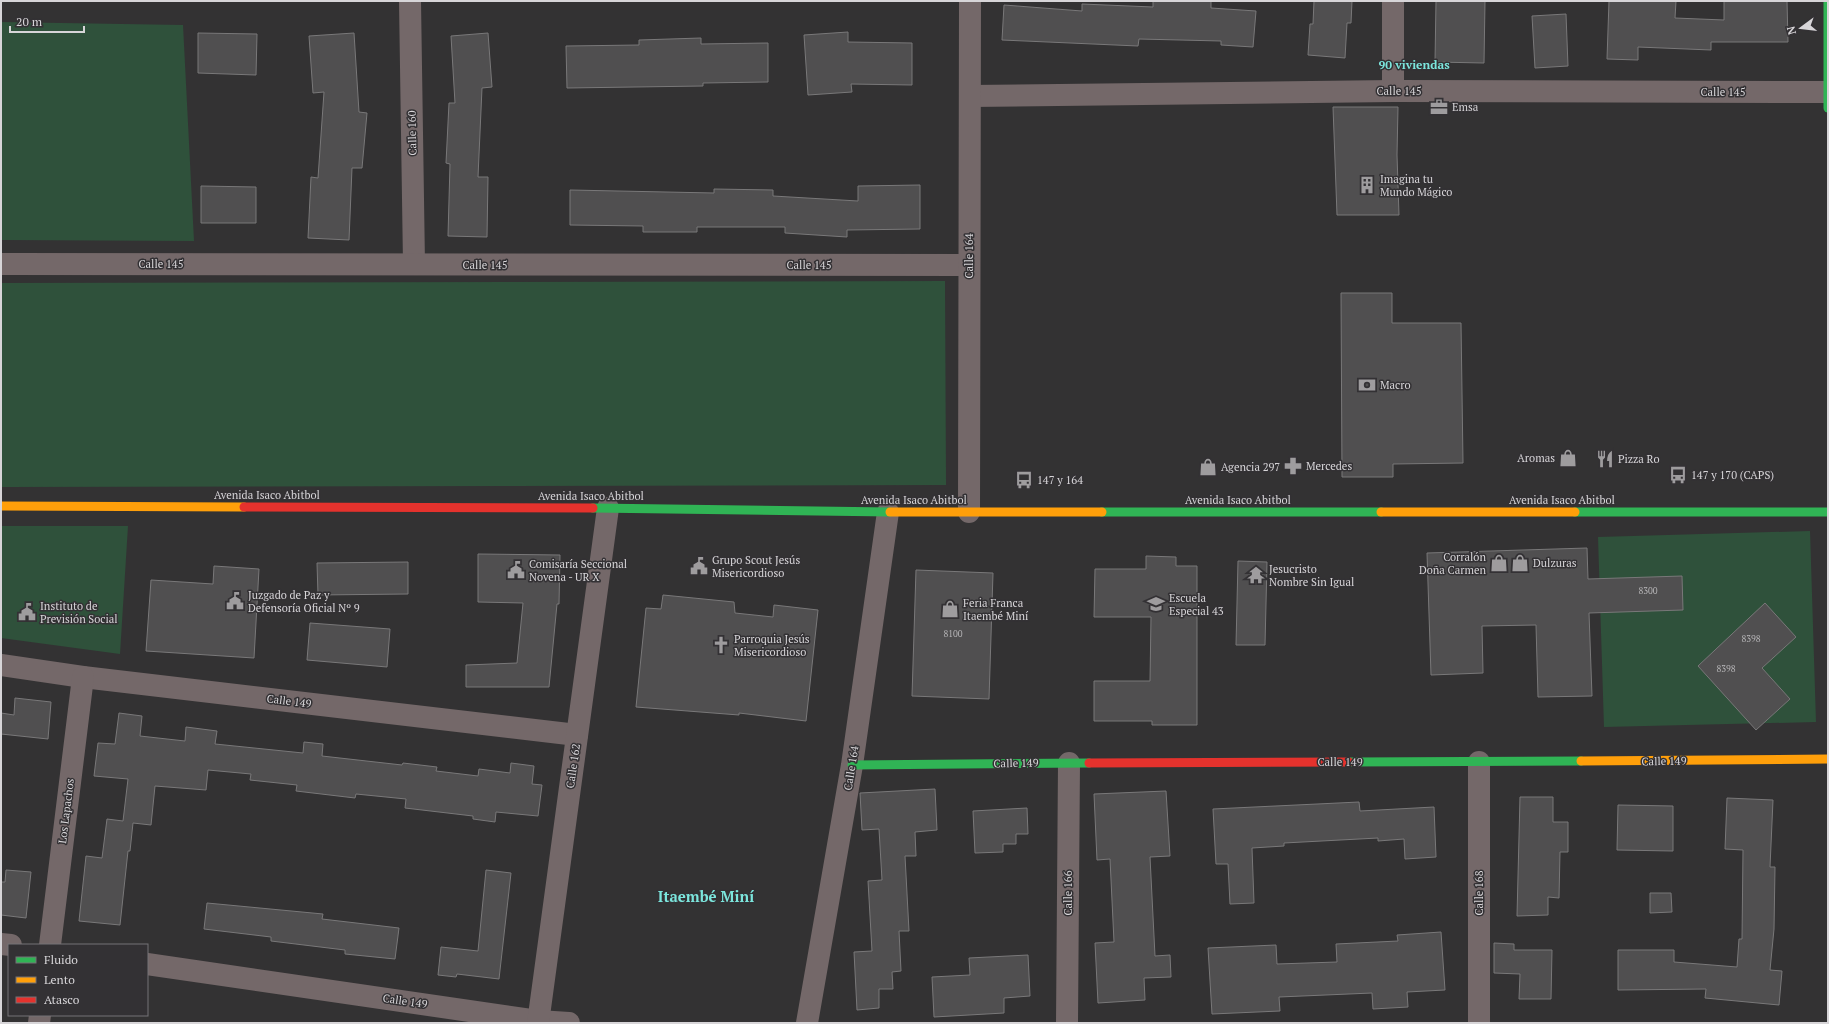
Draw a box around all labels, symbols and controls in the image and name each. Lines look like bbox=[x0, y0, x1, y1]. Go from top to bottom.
scale bar bbox=[10, 8, 84, 34]
north arrow bbox=[1781, 8, 1821, 48]
text: 20 m bbox=[16, 14, 43, 29]
text: N bbox=[1783, 24, 1799, 36]
district label: 90 viviendas bbox=[1378, 57, 1450, 72]
street label: Calle 145 bbox=[1376, 84, 1422, 98]
street label: Calle 145 bbox=[1700, 85, 1746, 99]
office icon: Emsa bbox=[1429, 97, 1449, 117]
place label: Emsa bbox=[1452, 100, 1479, 114]
street label: Calle 160 bbox=[405, 110, 419, 156]
place label: Imagina tu Mundo Mágico bbox=[1380, 172, 1452, 199]
building icon: Imagina tu Mundo Mágico bbox=[1357, 175, 1377, 195]
street label: Calle 164 bbox=[962, 233, 976, 279]
street label: Calle 145 bbox=[138, 257, 184, 271]
street label: Calle 145 bbox=[462, 258, 508, 272]
street label: Calle 145 bbox=[786, 258, 832, 272]
bank icon: Macro bbox=[1357, 375, 1377, 395]
place label: Macro bbox=[1380, 378, 1411, 392]
shop icon: Aromas bbox=[1558, 448, 1578, 468]
restaurant icon: Pizza Ro bbox=[1595, 449, 1615, 469]
place label: Aromas bbox=[1517, 451, 1555, 465]
place label: Pizza Ro bbox=[1618, 452, 1659, 466]
pharmacy icon: Mercedes bbox=[1283, 456, 1303, 476]
shop icon: Agencia 297 bbox=[1198, 457, 1218, 477]
place label: Mercedes bbox=[1306, 459, 1352, 473]
place label: Agencia 297 bbox=[1221, 460, 1280, 474]
bus stop icon: 147 y 170 (CAPS) bbox=[1668, 465, 1688, 485]
place label: 147 y 170 (CAPS) bbox=[1691, 468, 1774, 482]
bus stop icon: 147 y 164 bbox=[1014, 470, 1034, 490]
place label: 147 y 164 bbox=[1037, 473, 1083, 487]
street label: Avenida Isaco Abitbol bbox=[214, 488, 320, 502]
street label: Avenida Isaco Abitbol bbox=[538, 489, 644, 503]
street label: Avenida Isaco Abitbol bbox=[861, 493, 967, 507]
street label: Avenida Isaco Abitbol bbox=[1185, 493, 1291, 507]
street label: Avenida Isaco Abitbol bbox=[1509, 493, 1615, 507]
place label: Corralón Doña Carmen bbox=[1419, 550, 1486, 577]
place label: Grupo Scout Jesús Misericordioso bbox=[712, 553, 800, 580]
shop icon: Corralón Doña Carmen bbox=[1489, 553, 1509, 573]
shop icon: Dulzuras bbox=[1510, 553, 1530, 573]
public building icon: Grupo Scout Jesús Misericordioso bbox=[689, 556, 709, 576]
place label: Dulzuras bbox=[1533, 556, 1577, 570]
place label: Comisaría Seccional Novena - UR X bbox=[529, 557, 627, 584]
public building icon: Comisaría Seccional Novena - UR X bbox=[506, 560, 526, 580]
place label: Jesucristo Nombre Sin Igual bbox=[1269, 562, 1354, 589]
temple icon: Jesucristo Nombre Sin Igual bbox=[1246, 565, 1266, 585]
house number: 8300 bbox=[1638, 585, 1658, 597]
place label: Juzgado de Paz y Defensoría Oficial Nº 9 bbox=[248, 588, 360, 615]
public building icon: Juzgado de Paz y Defensoría Oficial Nº 9 bbox=[225, 591, 245, 611]
place label: Escuela Especial 43 bbox=[1169, 591, 1224, 618]
school or university icon: Escuela Especial 43 bbox=[1146, 594, 1166, 614]
place label: Feria Franca Itaembé Miní bbox=[963, 596, 1029, 623]
place label: Instituto de Previsión Social bbox=[40, 599, 118, 626]
shop icon: Feria Franca Itaembé Miní bbox=[940, 599, 960, 619]
public building icon: Instituto de Previsión Social bbox=[17, 602, 37, 622]
house number: 8100 bbox=[943, 628, 963, 640]
place label: Parroquia Jesús Misericordioso bbox=[734, 632, 810, 659]
house number: 8398 bbox=[1741, 633, 1761, 645]
church icon: Parroquia Jesús Misericordioso bbox=[711, 635, 731, 655]
house number: 8398 bbox=[1716, 663, 1736, 675]
street label: Calle 149 bbox=[266, 691, 312, 711]
street label: Calle 162 bbox=[563, 743, 583, 789]
street label: Calle 164 bbox=[841, 745, 861, 791]
street label: Calle 149 bbox=[1641, 754, 1687, 768]
street label: Calle 149 bbox=[1317, 755, 1363, 769]
street label: Calle 149 bbox=[993, 756, 1039, 770]
street label: Los Lapachos bbox=[55, 777, 77, 844]
street label: Calle 166 bbox=[1061, 870, 1075, 916]
street label: Calle 168 bbox=[1472, 870, 1486, 916]
district label: Itaembé Miní bbox=[658, 886, 754, 906]
legend bbox=[8, 944, 148, 1016]
text: Fluido bbox=[44, 952, 78, 967]
text: Lento bbox=[44, 972, 75, 987]
street label: Calle 149 bbox=[382, 991, 428, 1011]
text: Atasco bbox=[44, 992, 80, 1007]

